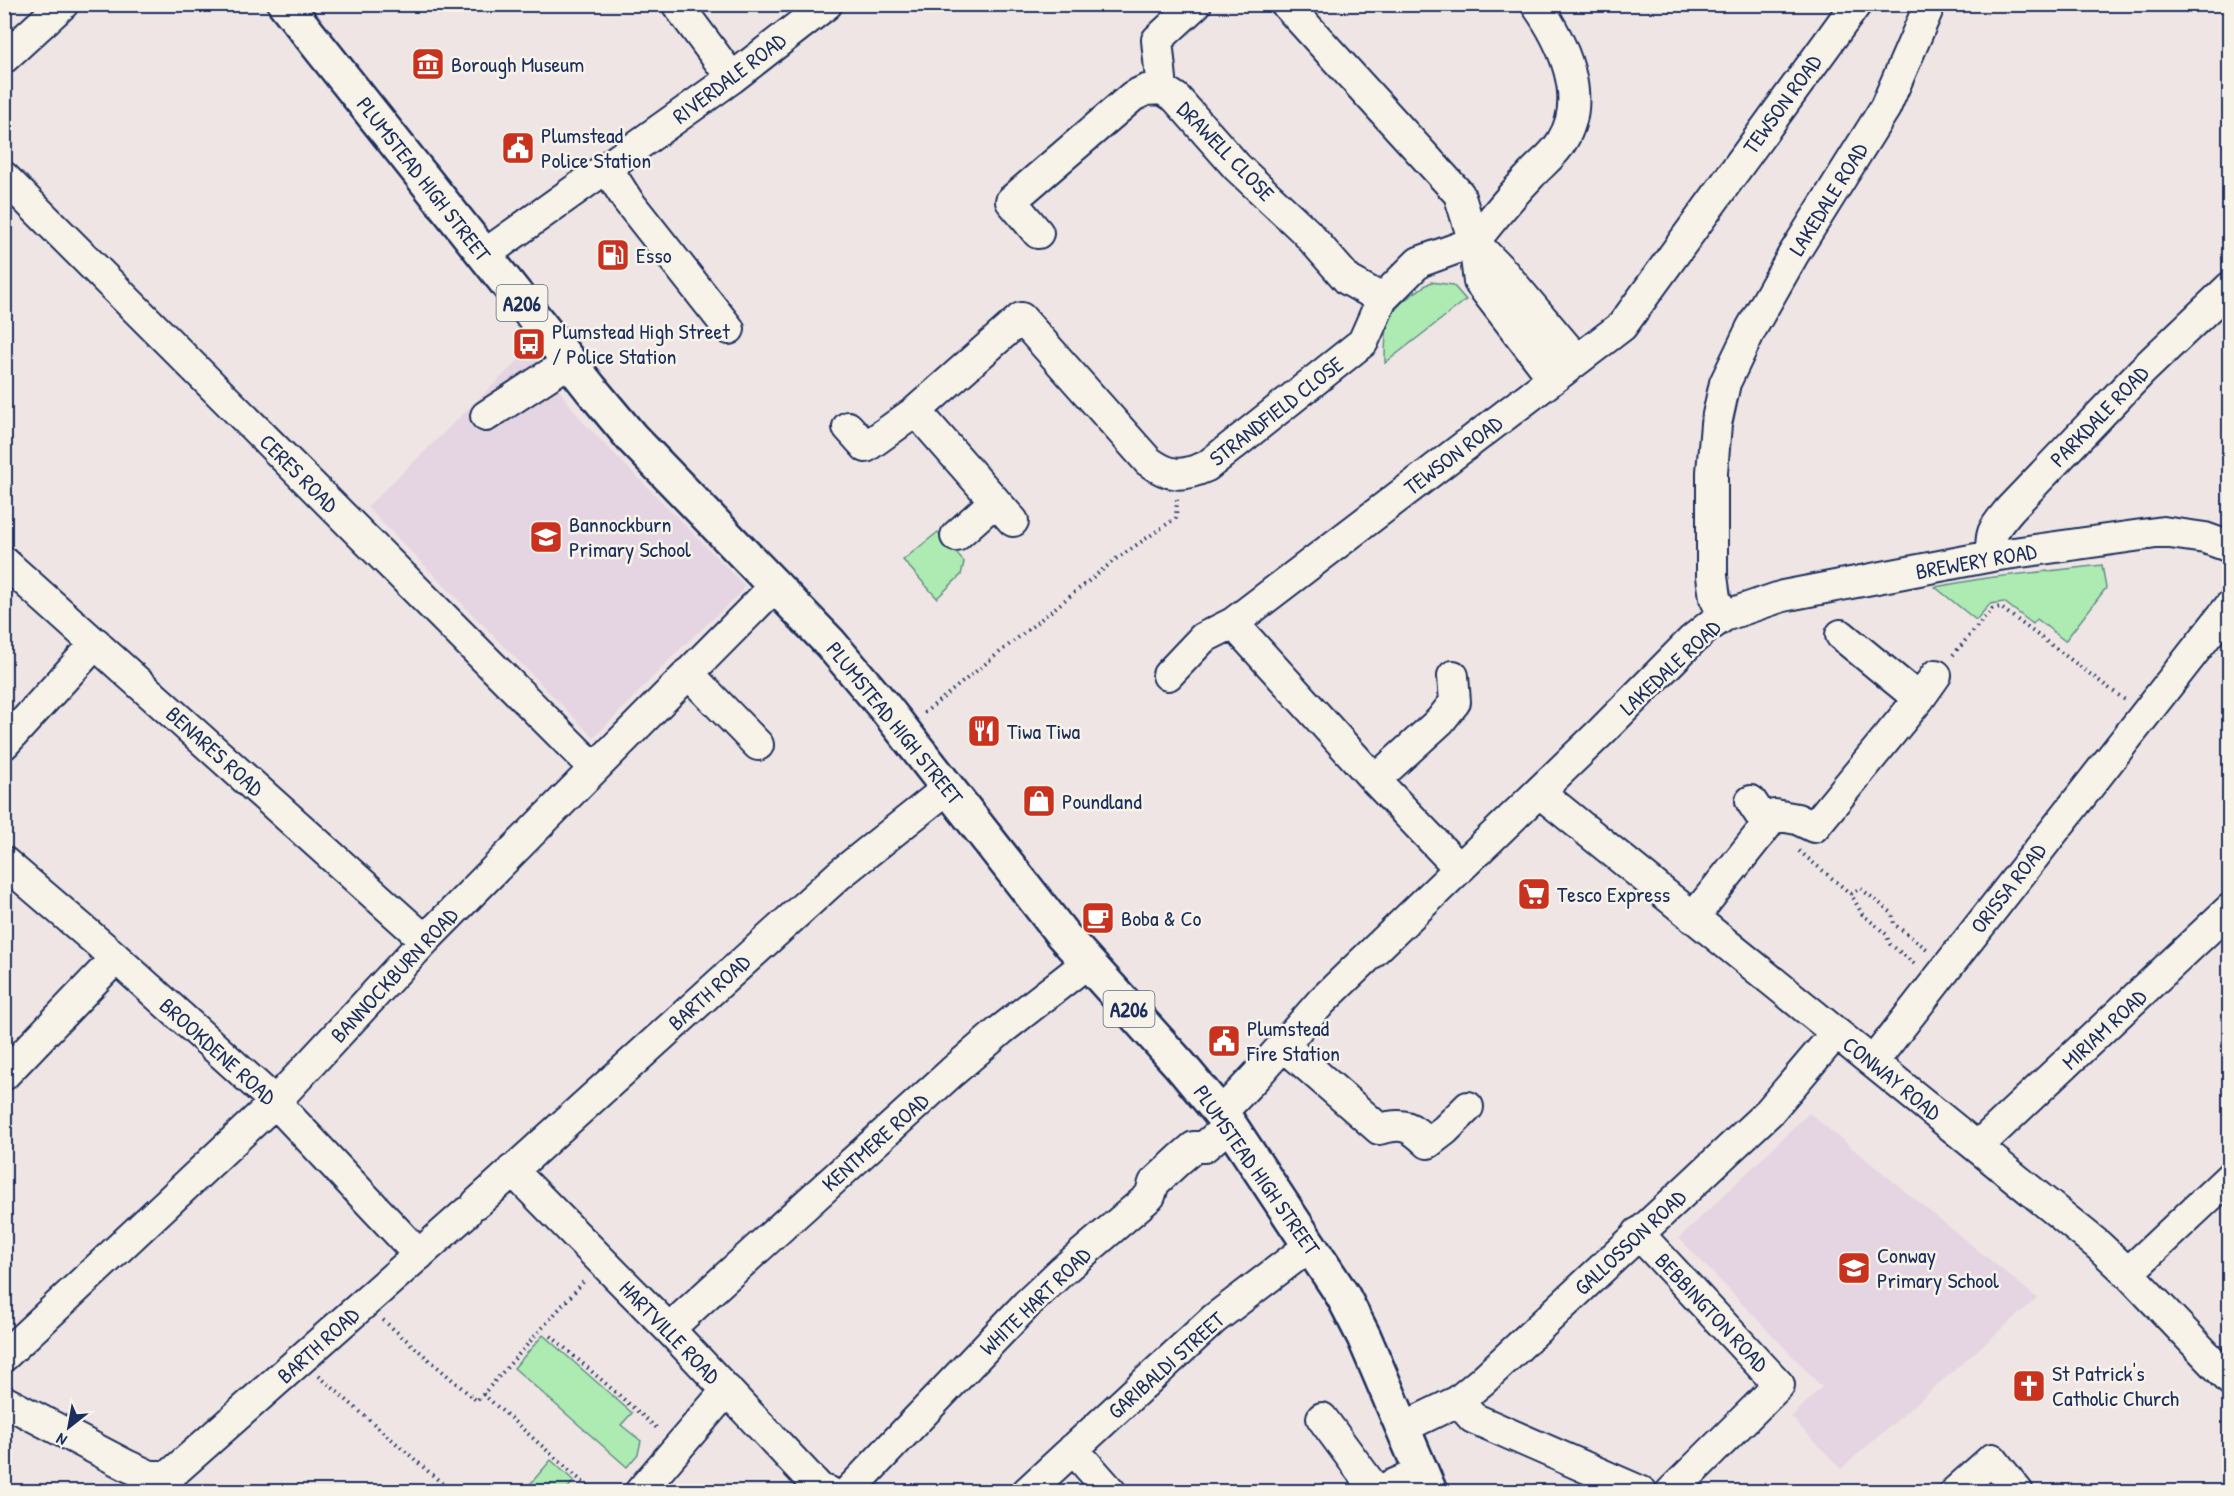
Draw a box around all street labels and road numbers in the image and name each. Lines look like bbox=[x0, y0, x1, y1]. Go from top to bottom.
street label: RIVERDALE ROAD bbox=[666, 25, 792, 131]
street label: TEWSON ROAD bbox=[1736, 48, 1829, 160]
street label: PLUMSTEAD HIGH STREET bbox=[350, 90, 498, 268]
street label: DRAWELL CLOSE bbox=[1171, 94, 1281, 208]
street label: LAKEDALE ROAD bbox=[1781, 136, 1875, 261]
road number: A206 bbox=[496, 285, 548, 321]
street label: STRANDFIELD CLOSE bbox=[1203, 349, 1349, 473]
street label: PARKDALE ROAD bbox=[2043, 358, 2155, 473]
street label: TEWSON ROAD bbox=[1398, 408, 1509, 502]
street label: CERES ROAD bbox=[253, 427, 345, 519]
street label: BREWERY ROAD bbox=[1913, 536, 2039, 586]
street label: LAKEDALE ROAD bbox=[1613, 612, 1727, 722]
street label: PLUMSTEAD HIGH STREET bbox=[820, 635, 971, 811]
street label: BENARES ROAD bbox=[160, 699, 271, 803]
street label: ORISSA ROAD bbox=[1963, 836, 2053, 939]
street label: BANNOCKBURN ROAD bbox=[324, 901, 465, 1049]
street label: BARTH ROAD bbox=[661, 947, 757, 1037]
street label: MIRIAM ROAD bbox=[2055, 982, 2153, 1076]
street label: BROOKDENE ROAD bbox=[153, 991, 283, 1112]
road number: A206 bbox=[1104, 991, 1154, 1027]
street label: CONWAY ROAD bbox=[1837, 1029, 1948, 1127]
street label: PLUMSTEAD HIGH STREET bbox=[1187, 1079, 1328, 1262]
street label: KENTMERE ROAD bbox=[815, 1086, 935, 1198]
street label: GALLOSSON ROAD bbox=[1568, 1182, 1693, 1302]
street label: WHITE HART ROAD bbox=[973, 1240, 1098, 1362]
street label: BEBBINGTON ROAD bbox=[1649, 1246, 1776, 1379]
street label: HARTVILLE ROAD bbox=[613, 1274, 728, 1391]
street label: BARTH ROAD bbox=[270, 1300, 366, 1390]
street label: GARIBALDI STREET bbox=[1101, 1304, 1231, 1425]

